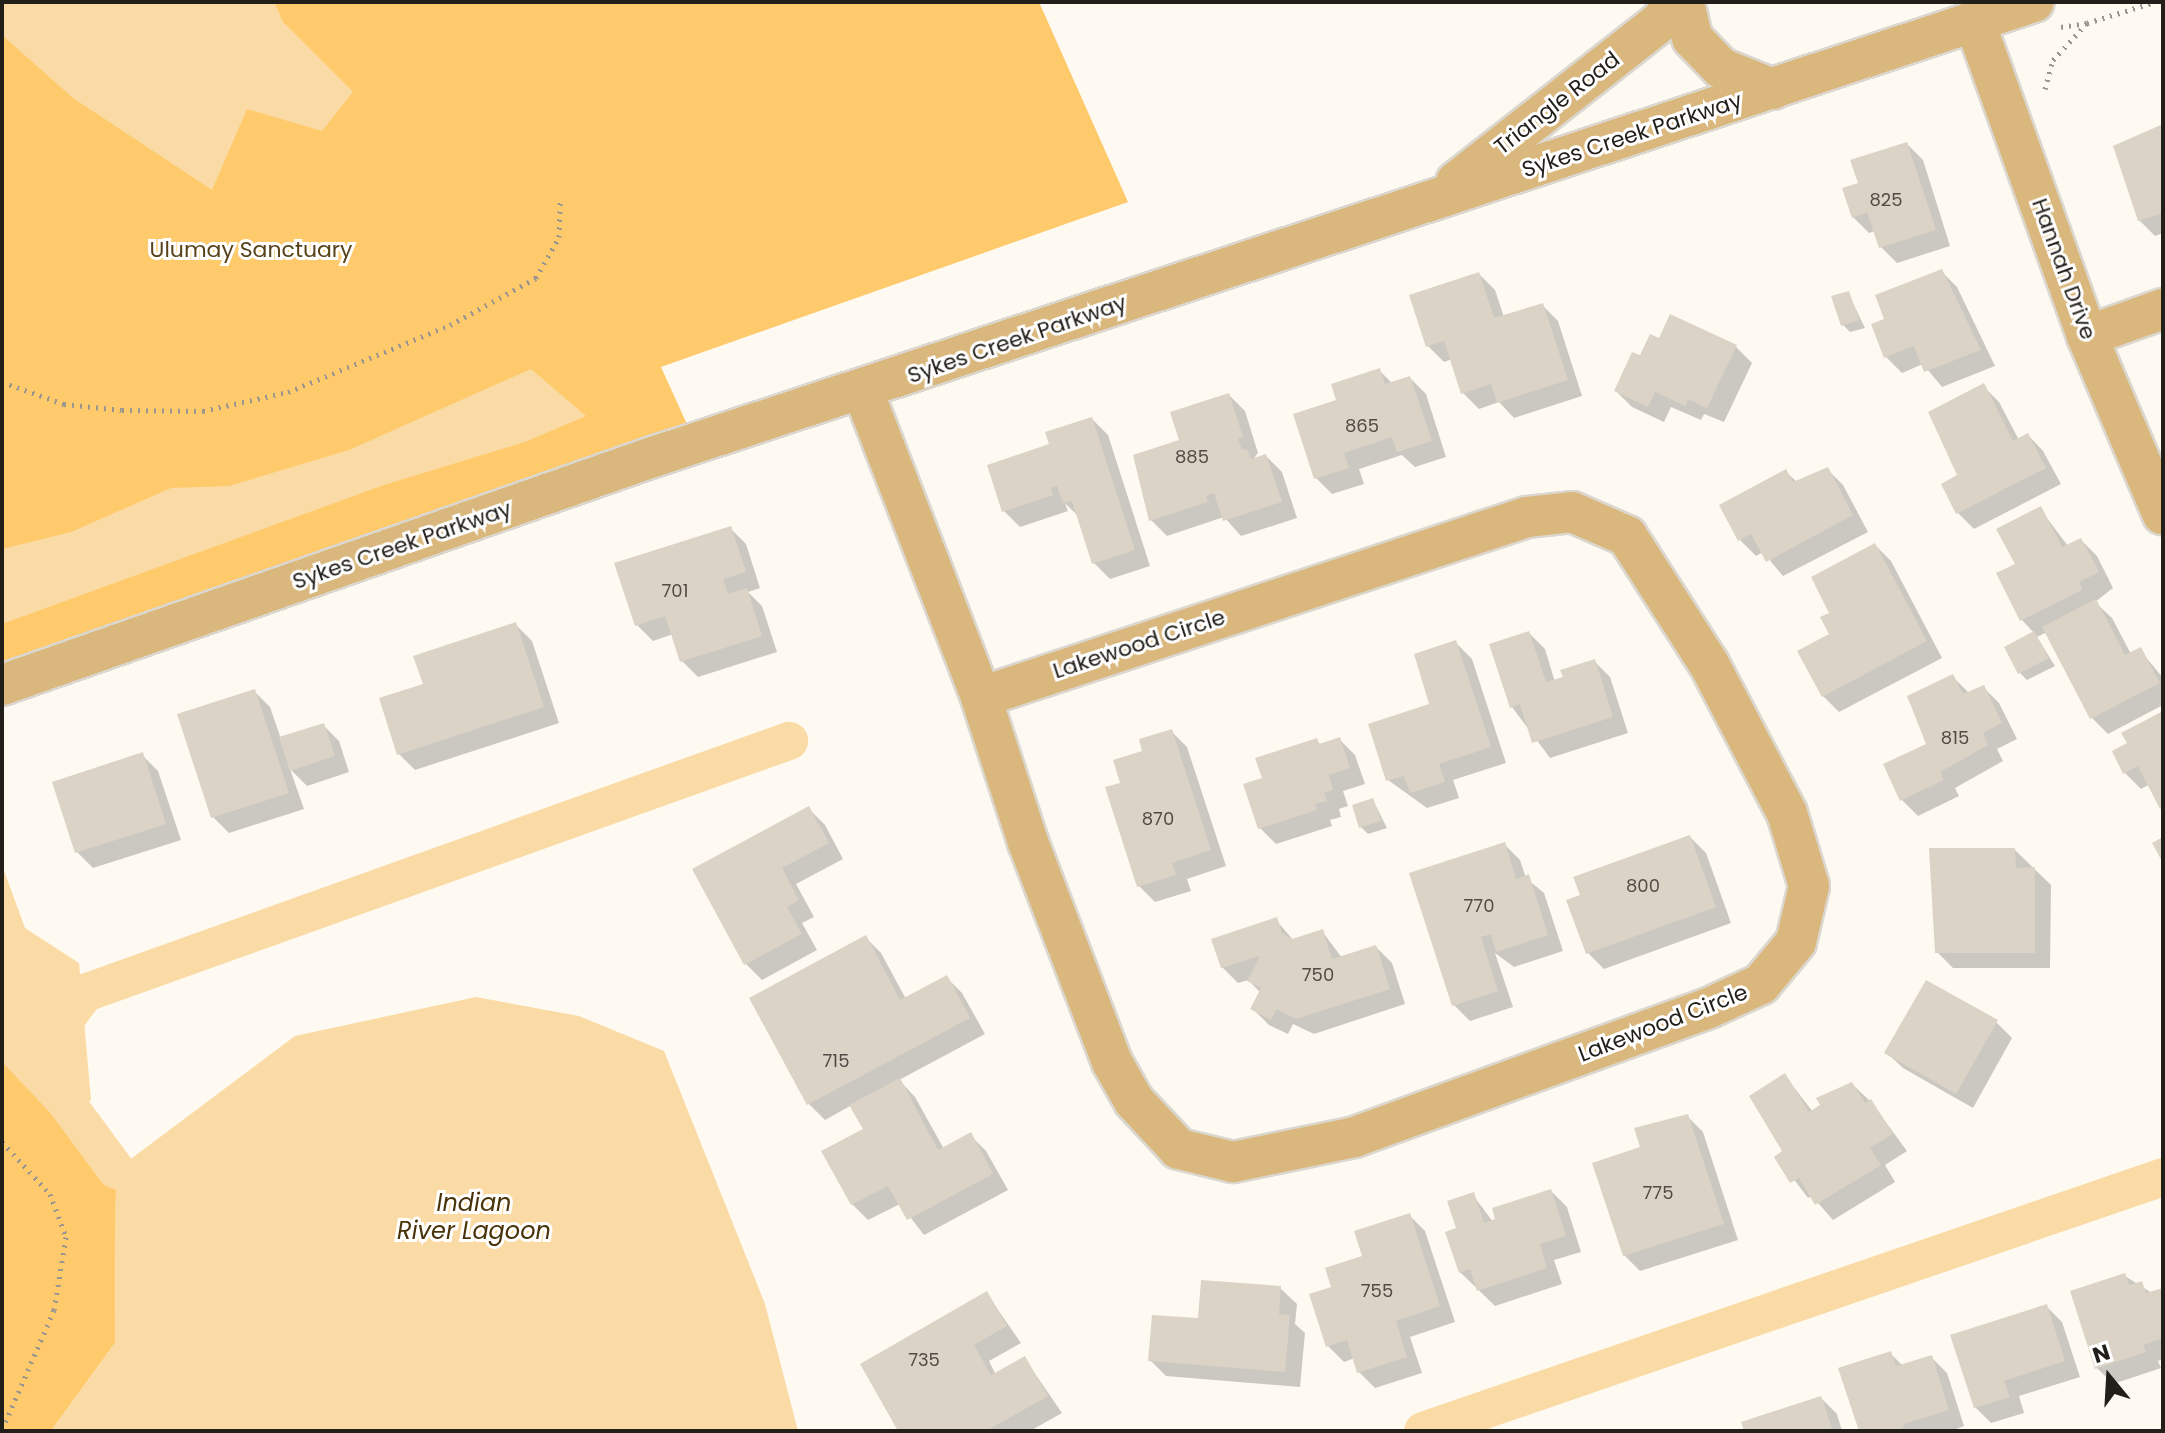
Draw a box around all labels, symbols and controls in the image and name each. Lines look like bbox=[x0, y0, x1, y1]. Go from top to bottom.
street label: Triangle Road bbox=[1489, 46, 1625, 160]
street label: Sykes Creek Parkway bbox=[1519, 87, 1745, 183]
house number: 825 bbox=[1869, 189, 1903, 211]
street label: Hannah Drive bbox=[2026, 195, 2102, 343]
park label: Ulumay Sanctuary bbox=[150, 237, 352, 263]
street label: Sykes Creek Parkway bbox=[904, 289, 1130, 389]
house number: 865 bbox=[1345, 415, 1379, 437]
house number: 885 bbox=[1175, 446, 1209, 468]
street label: Sykes Creek Parkway bbox=[289, 495, 515, 595]
house number: 701 bbox=[662, 580, 688, 602]
street label: Lakewood Circle bbox=[1050, 604, 1228, 684]
house number: 815 bbox=[1941, 727, 1969, 749]
house number: 870 bbox=[1142, 808, 1174, 830]
house number: 800 bbox=[1626, 875, 1660, 897]
house number: 770 bbox=[1464, 895, 1494, 917]
house number: 750 bbox=[1302, 964, 1334, 986]
street label: Lakewood Circle bbox=[1575, 979, 1751, 1067]
house number: 715 bbox=[823, 1050, 849, 1072]
house number: 775 bbox=[1643, 1182, 1673, 1204]
water label: Indian River Lagoon bbox=[397, 1189, 551, 1245]
house number: 755 bbox=[1361, 1280, 1393, 1302]
text: N bbox=[2089, 1336, 2114, 1371]
north arrow bbox=[2069, 1337, 2149, 1417]
house number: 735 bbox=[908, 1349, 940, 1371]

